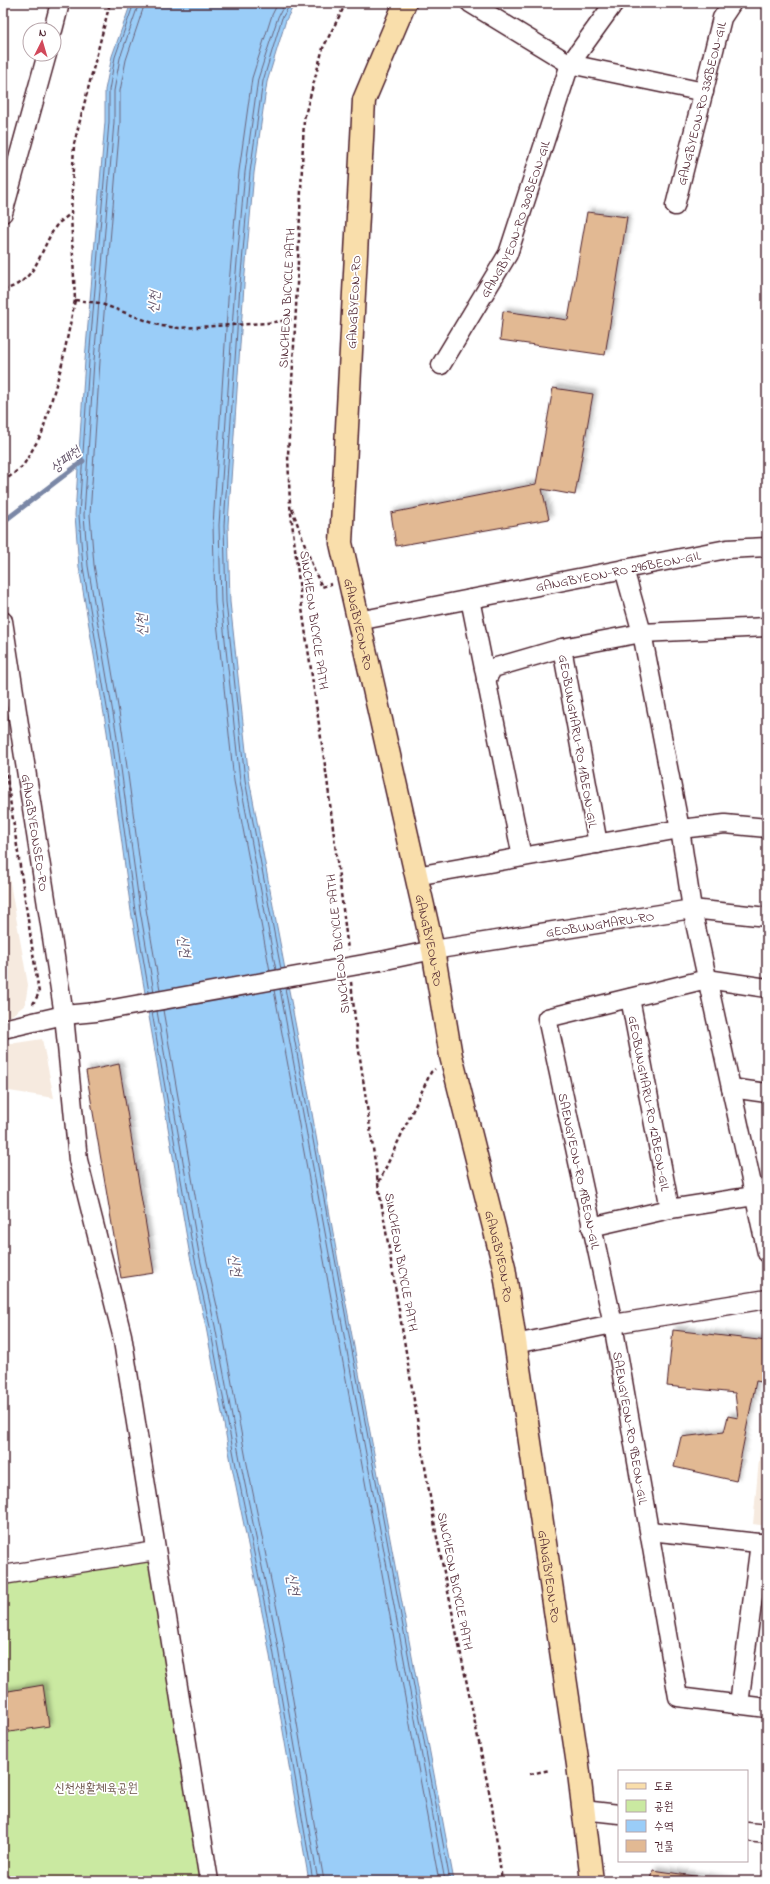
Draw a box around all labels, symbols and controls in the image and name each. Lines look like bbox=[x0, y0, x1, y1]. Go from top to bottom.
street label: GANGBYEON-RO 336BEON-GIL bbox=[673, 19, 732, 188]
north arrow bbox=[22, 22, 62, 62]
text: N bbox=[38, 25, 47, 41]
street label: GANGBYEON-RO 300BEON-GIL bbox=[476, 138, 556, 302]
street label: SINCHEON BICYCLE PATH bbox=[274, 228, 301, 369]
street label: GANGBYEON-RO bbox=[343, 255, 366, 349]
water label: 신천 bbox=[143, 288, 166, 314]
water label: 상패천 bbox=[46, 440, 87, 479]
street label: GANGBYEON-RO 296BEON-GIL bbox=[534, 546, 703, 597]
street label: SINCHEON BICYCLE PATH bbox=[294, 549, 333, 691]
street label: GANGBYEON-RO bbox=[338, 577, 377, 672]
water label: 신천 bbox=[132, 612, 153, 636]
street label: GEOBUNGMARU-RO 11BEON-GIL bbox=[553, 653, 602, 830]
street label: GANGBYEONSEO-RO bbox=[16, 773, 53, 893]
street label: SINCHEON BICYCLE PATH bbox=[322, 873, 355, 1015]
street label: GANGBYEON-RO bbox=[410, 893, 447, 988]
street label: GEOBUNGMARU-RO bbox=[544, 907, 656, 943]
water label: 신천 bbox=[171, 933, 196, 961]
street label: GEOBUNGMARU-RO 12BEON-GIL bbox=[623, 1014, 674, 1193]
street label: SAENGYEON-RO 19BEON-GIL bbox=[552, 1092, 605, 1251]
street label: SINCHEON BICYCLE PATH bbox=[379, 1192, 422, 1333]
street label: GANGBYEON-RO bbox=[479, 1209, 517, 1304]
water label: 신천 bbox=[222, 1252, 247, 1280]
street label: SAENGYEON-RO 9BEON-GIL bbox=[607, 1350, 652, 1507]
street label: SINCHEON BICYCLE PATH bbox=[432, 1511, 477, 1652]
street label: GANGBYEON-RO bbox=[532, 1529, 565, 1624]
water label: 신천 bbox=[280, 1571, 305, 1599]
legend bbox=[618, 1770, 748, 1862]
text: 도로 bbox=[654, 1778, 673, 1796]
park label: 신천생활체육공원 bbox=[54, 1779, 138, 1798]
text: 공원 bbox=[654, 1798, 673, 1816]
text: 수역 bbox=[654, 1818, 674, 1836]
text: 건물 bbox=[654, 1838, 674, 1856]

